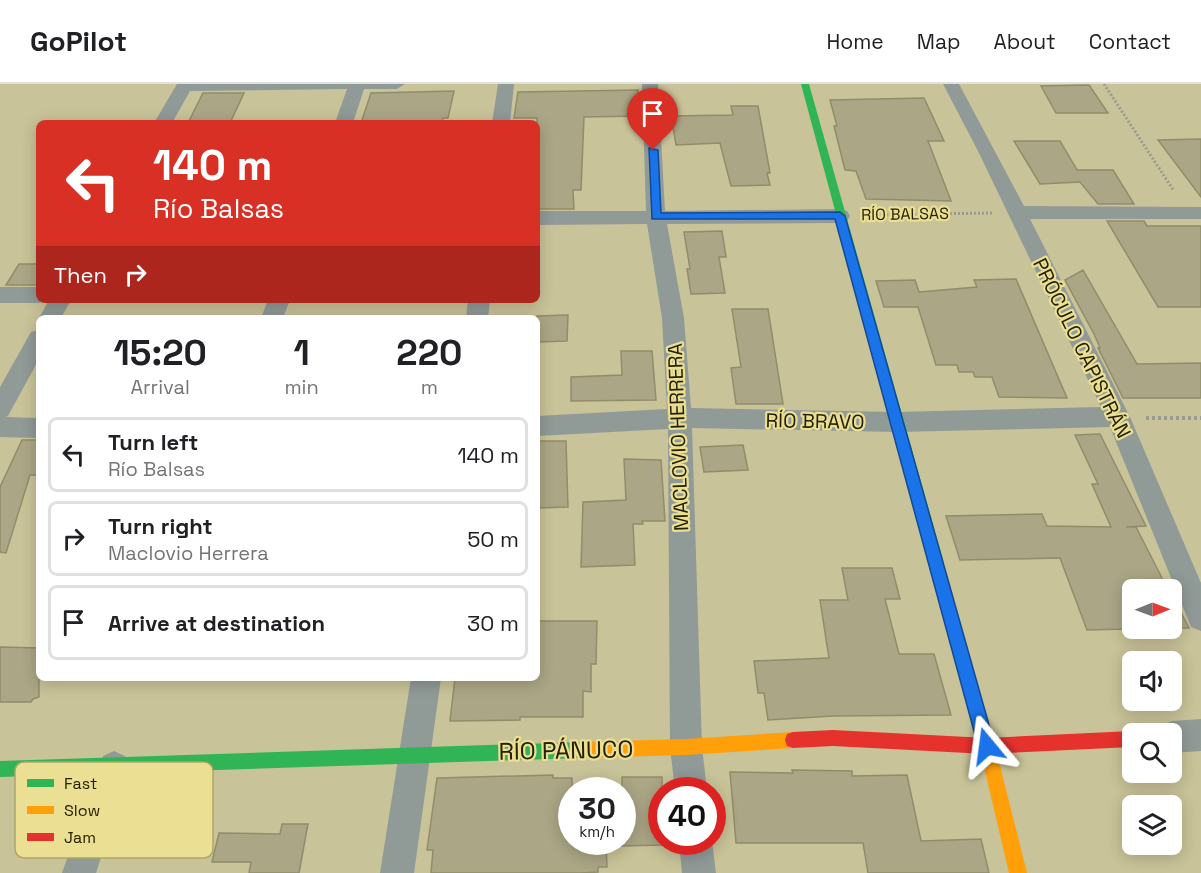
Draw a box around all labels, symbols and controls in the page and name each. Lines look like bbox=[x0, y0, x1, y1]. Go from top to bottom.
text: GoPilot bbox=[30, 23, 127, 59]
text: Home bbox=[826, 28, 884, 55]
text: Map bbox=[917, 28, 961, 55]
text: About bbox=[994, 28, 1056, 55]
text: Contact bbox=[1089, 28, 1171, 55]
pin bbox=[627, 88, 678, 150]
icon: arrive bbox=[636, 97, 669, 130]
text: 140 m bbox=[153, 139, 272, 192]
icon: left bbox=[54, 144, 132, 222]
text: Río Balsas bbox=[153, 191, 284, 226]
street label: RÍO BALSAS bbox=[861, 203, 949, 225]
street label: PRÓCULO CAPISTRÁN bbox=[1027, 254, 1137, 442]
icon: right bbox=[119, 258, 152, 291]
text: Then bbox=[54, 261, 107, 289]
text: 15:20 bbox=[114, 330, 207, 376]
text: 1 bbox=[293, 330, 310, 376]
text: 220 bbox=[396, 330, 462, 376]
street label: MACLOVIO HERRERA bbox=[662, 342, 694, 531]
text: Arrival bbox=[130, 374, 190, 400]
text: min bbox=[284, 374, 319, 400]
text: m bbox=[421, 374, 438, 400]
street label: RÍO BRAVO bbox=[765, 407, 865, 435]
text: Turn left bbox=[108, 428, 198, 456]
icon: left bbox=[57, 438, 90, 471]
text: 140 m bbox=[457, 441, 519, 469]
text: Río Balsas bbox=[108, 456, 205, 482]
text: Turn right bbox=[108, 512, 213, 540]
icon: right bbox=[57, 522, 90, 555]
text: 50 m bbox=[467, 525, 519, 553]
text: Maclovio Herrera bbox=[108, 540, 269, 566]
north arrow bbox=[1122, 579, 1182, 639]
map controls bbox=[1122, 579, 1182, 855]
icon: arrive bbox=[57, 606, 90, 639]
text: Arrive at destination bbox=[108, 609, 325, 637]
text: 30 m bbox=[467, 609, 519, 637]
button: sound bbox=[1122, 651, 1182, 711]
position arrow bbox=[955, 714, 1019, 778]
button: search bbox=[1122, 723, 1182, 783]
street label: RÍO PÁNUCO bbox=[498, 733, 634, 767]
legend bbox=[15, 762, 213, 858]
text: Fast bbox=[64, 773, 97, 794]
speed limit sign: 40 bbox=[648, 777, 726, 855]
text: 30 bbox=[578, 789, 616, 828]
button: layers bbox=[1122, 795, 1182, 855]
text: Slow bbox=[64, 800, 100, 821]
text: km/h bbox=[579, 822, 615, 841]
text: Jam bbox=[64, 827, 96, 848]

